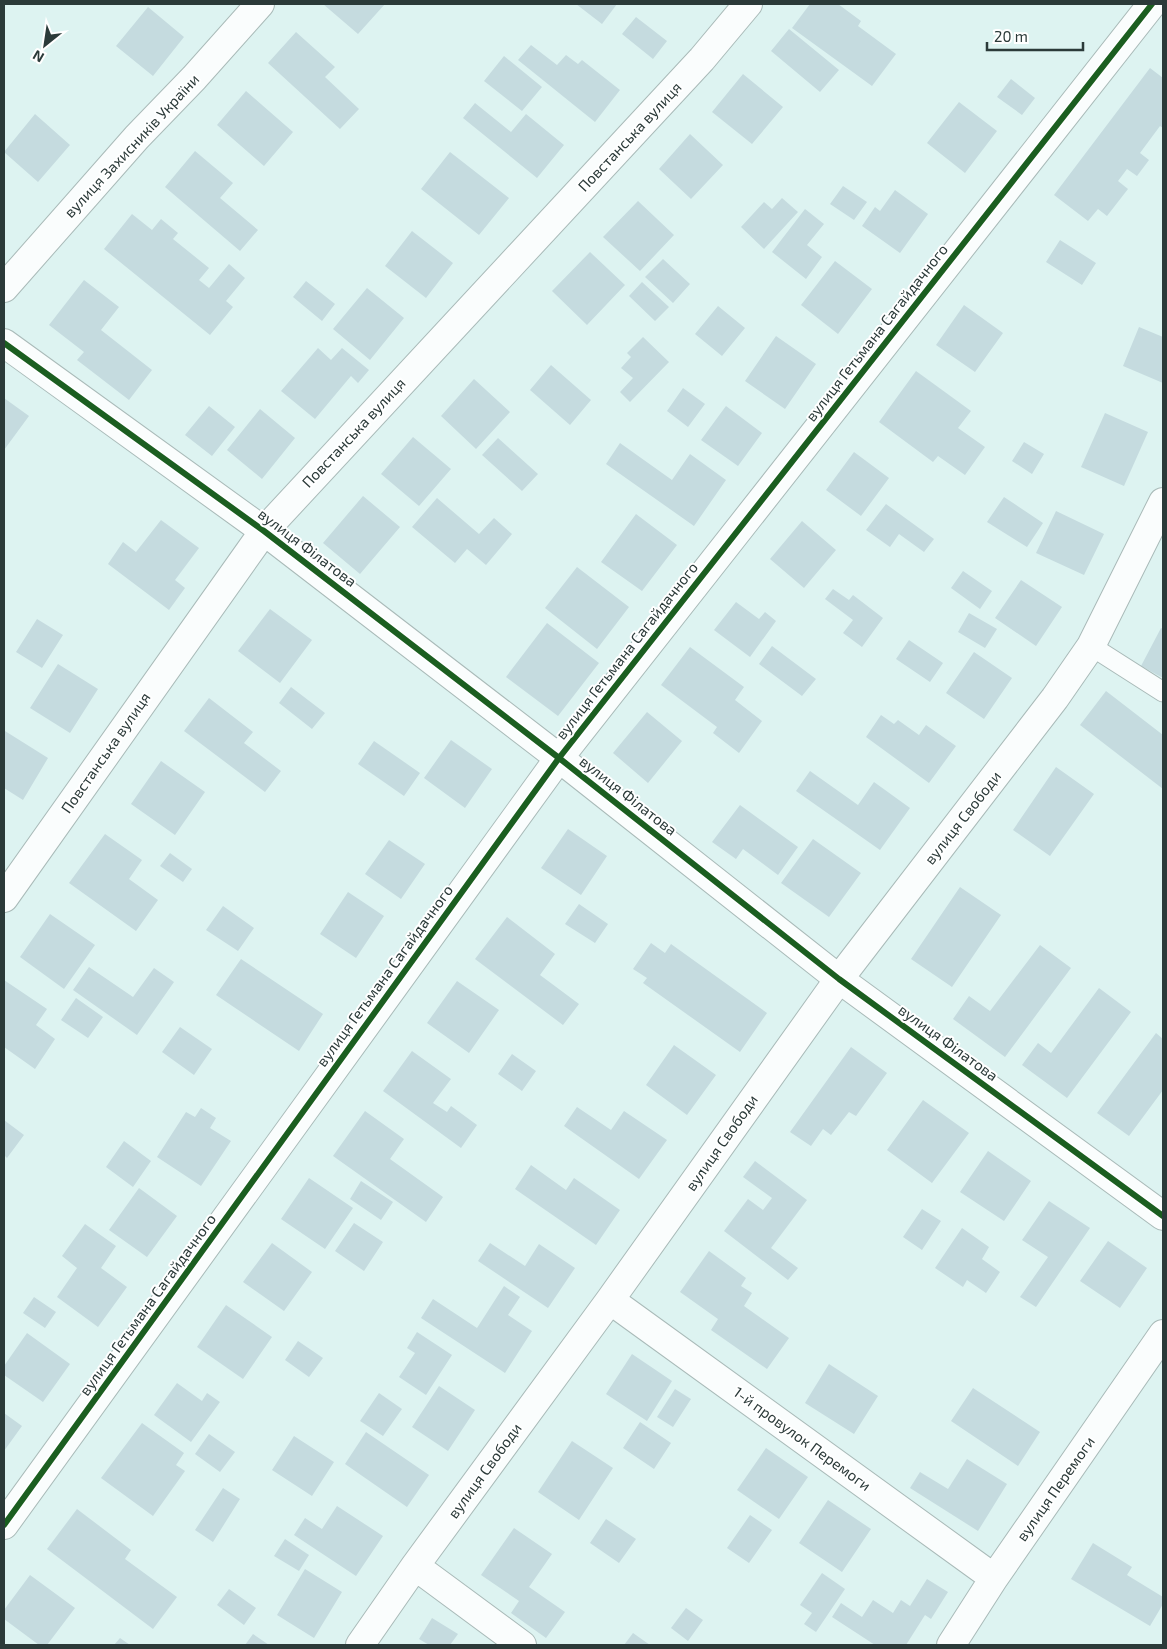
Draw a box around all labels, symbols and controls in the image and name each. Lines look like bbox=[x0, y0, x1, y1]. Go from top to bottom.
north arrow bbox=[20, 20, 70, 70]
scale bar bbox=[987, 20, 1083, 52]
text: 20 m bbox=[994, 27, 1028, 45]
text: N bbox=[30, 47, 47, 67]
street label: вулиця Захисників України bbox=[60, 70, 203, 221]
street label: Повстанська вулиця bbox=[574, 78, 685, 196]
street label: вулиця Гетьмана Сагайдачного bbox=[801, 240, 952, 425]
street label: Повстанська вулиця bbox=[298, 374, 409, 492]
street label: вулиця Філатова bbox=[254, 504, 360, 591]
street label: вулиця Гетьмана Сагайдачного bbox=[551, 558, 702, 743]
street label: Повстанська вулиця bbox=[57, 689, 154, 817]
street label: вулиця Філатова bbox=[576, 752, 681, 840]
street label: вулиця Свободи bbox=[920, 767, 1005, 868]
street label: вулиця Гетьмана Сагайдачного bbox=[312, 881, 457, 1070]
street label: вулиця Філатова bbox=[895, 1000, 1002, 1085]
street label: вулиця Свободи bbox=[681, 1091, 762, 1195]
street label: вулиця Гетьмана Сагайдачного bbox=[75, 1210, 220, 1399]
street label: 1-й провулок Перемоги bbox=[730, 1382, 875, 1495]
street label: вулиця Свободи bbox=[444, 1419, 526, 1522]
street label: вулиця Перемоги bbox=[1012, 1433, 1099, 1545]

